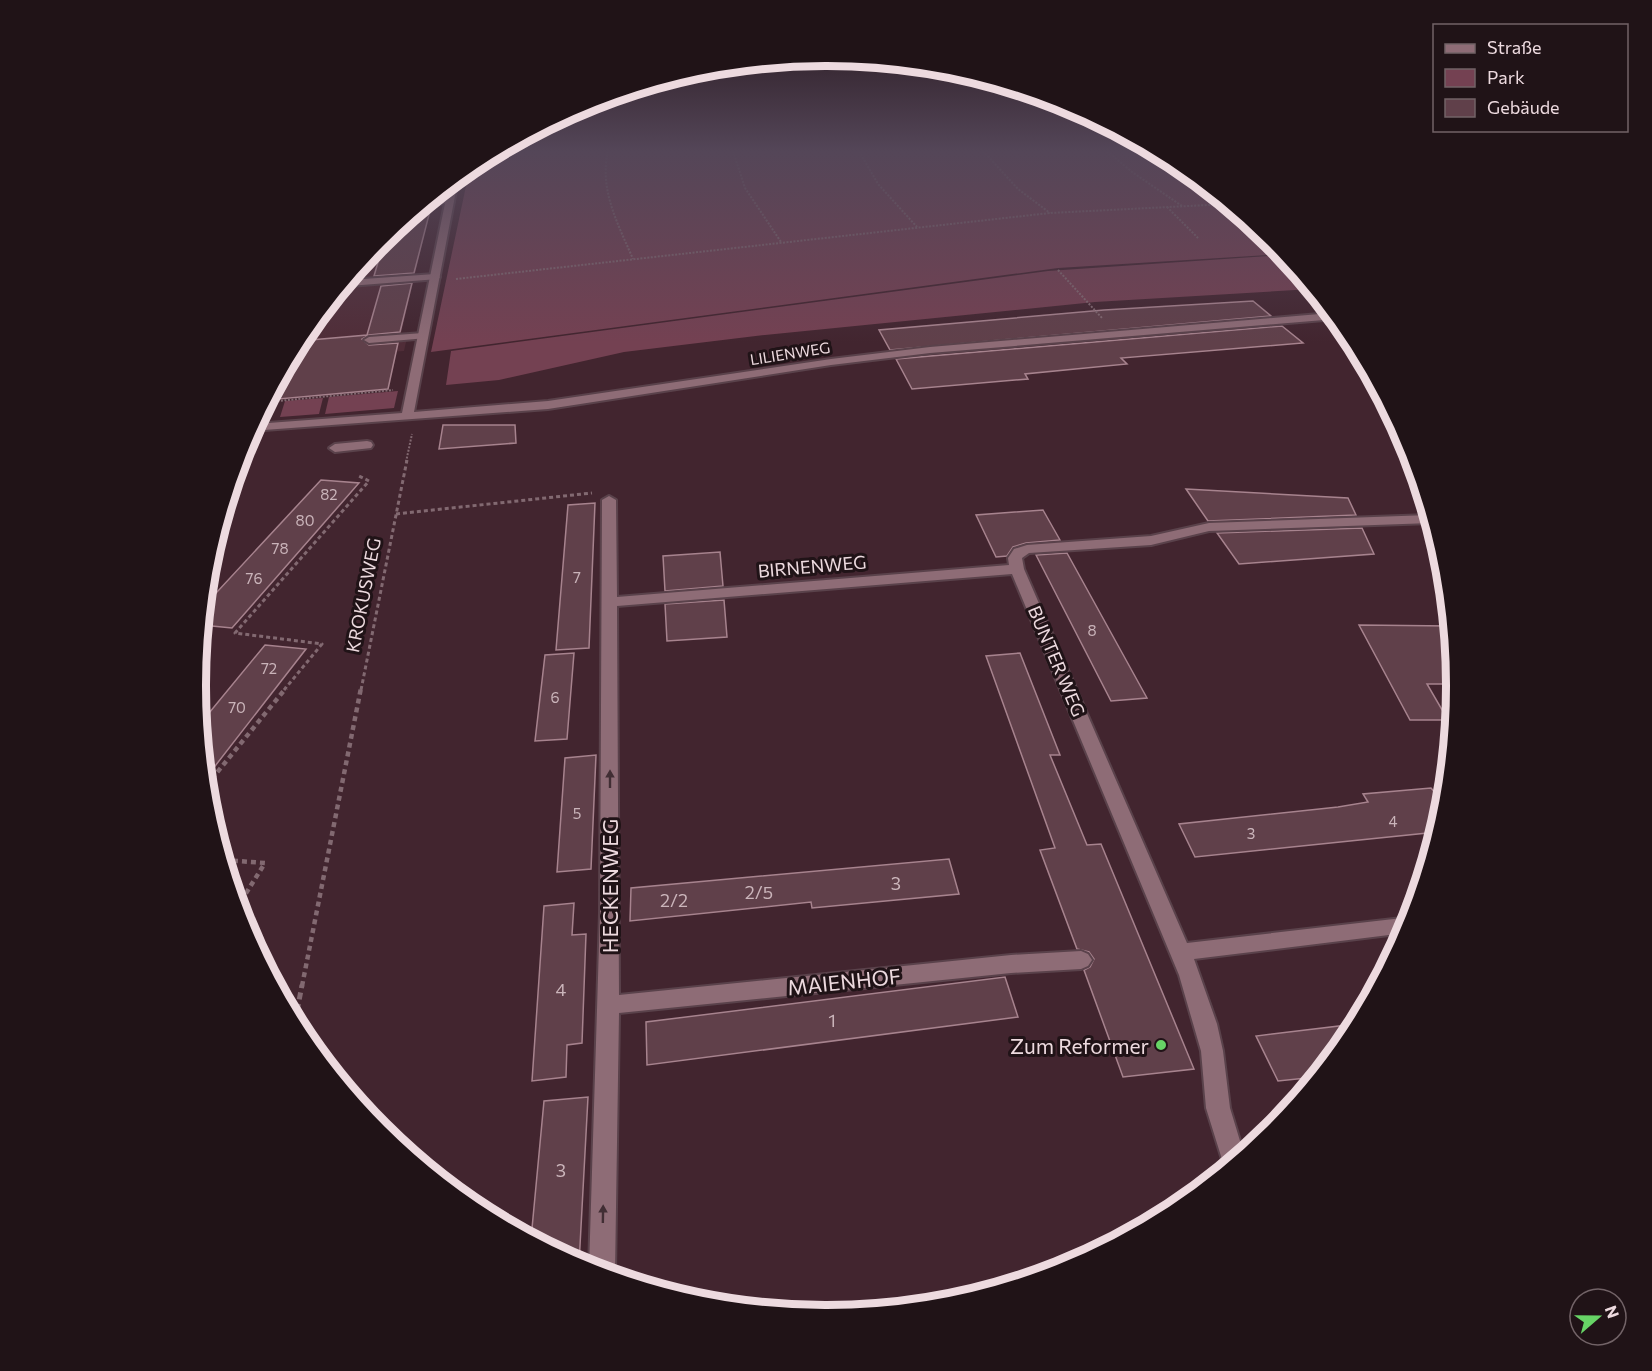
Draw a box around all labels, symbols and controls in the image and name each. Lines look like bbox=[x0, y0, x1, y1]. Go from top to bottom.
legend bbox=[1433, 24, 1628, 132]
text: Straße bbox=[1487, 36, 1542, 58]
text: Park bbox=[1487, 66, 1525, 88]
text: Gebäude bbox=[1487, 96, 1560, 118]
street label: LILIENWEG bbox=[749, 338, 831, 368]
house number: 82 bbox=[320, 485, 338, 503]
house number: 80 bbox=[296, 511, 314, 529]
street label: KROKUSWEG bbox=[341, 536, 385, 654]
house number: 78 bbox=[272, 539, 288, 557]
street label: BIRNENWEG bbox=[757, 550, 867, 582]
house number: 7 bbox=[573, 568, 581, 586]
house number: 76 bbox=[246, 569, 262, 587]
street label: BUNTER WEG bbox=[1024, 602, 1090, 720]
house number: 8 bbox=[1087, 621, 1097, 639]
house number: 72 bbox=[261, 659, 277, 677]
house number: 6 bbox=[550, 688, 560, 706]
house number: 70 bbox=[228, 698, 246, 716]
one-way arrow bbox=[605, 769, 615, 788]
house number: 5 bbox=[573, 804, 581, 822]
house number: 4 bbox=[1389, 812, 1398, 830]
street label: HECKENWEG bbox=[597, 819, 622, 953]
house number: 3 bbox=[1247, 824, 1255, 842]
house number: 3 bbox=[891, 872, 901, 894]
house number: 2/5 bbox=[745, 881, 773, 903]
house number: 2/2 bbox=[660, 889, 688, 911]
street label: MAIENHOF bbox=[786, 963, 902, 999]
house number: 4 bbox=[556, 978, 567, 1000]
house number: 1 bbox=[828, 1009, 836, 1031]
place label: Zum Reformer bbox=[1010, 1033, 1149, 1058]
marker: Zum Reformer bbox=[1154, 1038, 1168, 1052]
house number: 3 bbox=[556, 1159, 566, 1181]
one-way arrow bbox=[599, 1205, 608, 1224]
north arrow bbox=[1568, 1287, 1628, 1347]
text: N bbox=[1602, 1303, 1624, 1321]

